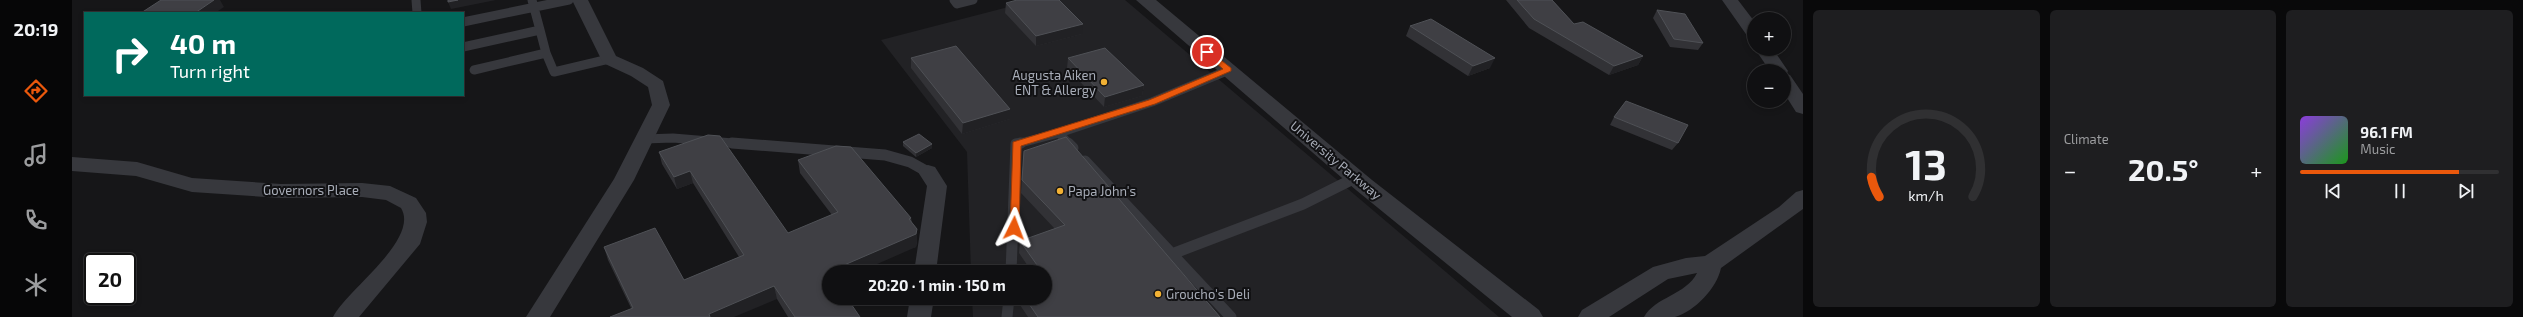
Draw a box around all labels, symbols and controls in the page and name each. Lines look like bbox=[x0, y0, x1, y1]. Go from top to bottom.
map controls bbox=[1747, 12, 1791, 108]
button: + bbox=[1747, 12, 1791, 56]
text: 20:19 bbox=[14, 18, 58, 40]
text: 40 m bbox=[170, 26, 236, 60]
icon: right bbox=[104, 28, 156, 80]
pin bbox=[1190, 35, 1224, 69]
icon: arrive bbox=[1196, 41, 1218, 63]
text: Turn right bbox=[170, 60, 250, 82]
button: − bbox=[1747, 64, 1791, 108]
place label: Augusta Aiken ENT & Allergy bbox=[1012, 67, 1096, 98]
icon: directions bbox=[22, 77, 50, 105]
marker: Augusta Aiken ENT & Allergy bbox=[1099, 77, 1109, 87]
street label: University Parkway bbox=[1287, 117, 1385, 203]
text: 96.1 FM bbox=[2360, 123, 2413, 141]
text: Climate bbox=[2064, 131, 2109, 147]
text: 13 bbox=[1906, 137, 1947, 187]
icon: music bbox=[22, 141, 50, 169]
text: Music bbox=[2360, 141, 2395, 157]
text: 20.5° bbox=[2128, 151, 2199, 187]
text: − bbox=[2064, 157, 2077, 183]
text: + bbox=[2250, 157, 2262, 183]
icon: previous bbox=[2322, 180, 2344, 202]
icon: pause bbox=[2389, 180, 2411, 202]
icon: next bbox=[2455, 180, 2477, 202]
street label: Governors Place bbox=[263, 182, 359, 198]
place label: Papa John's bbox=[1068, 183, 1136, 199]
marker: Papa John's bbox=[1055, 186, 1065, 196]
text: km/h bbox=[1909, 186, 1944, 203]
icon: phone bbox=[22, 206, 50, 234]
position arrow bbox=[993, 207, 1035, 249]
speed limit sign: 20 bbox=[84, 253, 136, 305]
icon: climate bbox=[22, 271, 50, 299]
text: 20:20 · 1 min · 150 m bbox=[868, 276, 1006, 294]
place label: Groucho's Deli bbox=[1166, 286, 1250, 302]
marker: Groucho's Deli bbox=[1153, 289, 1163, 299]

